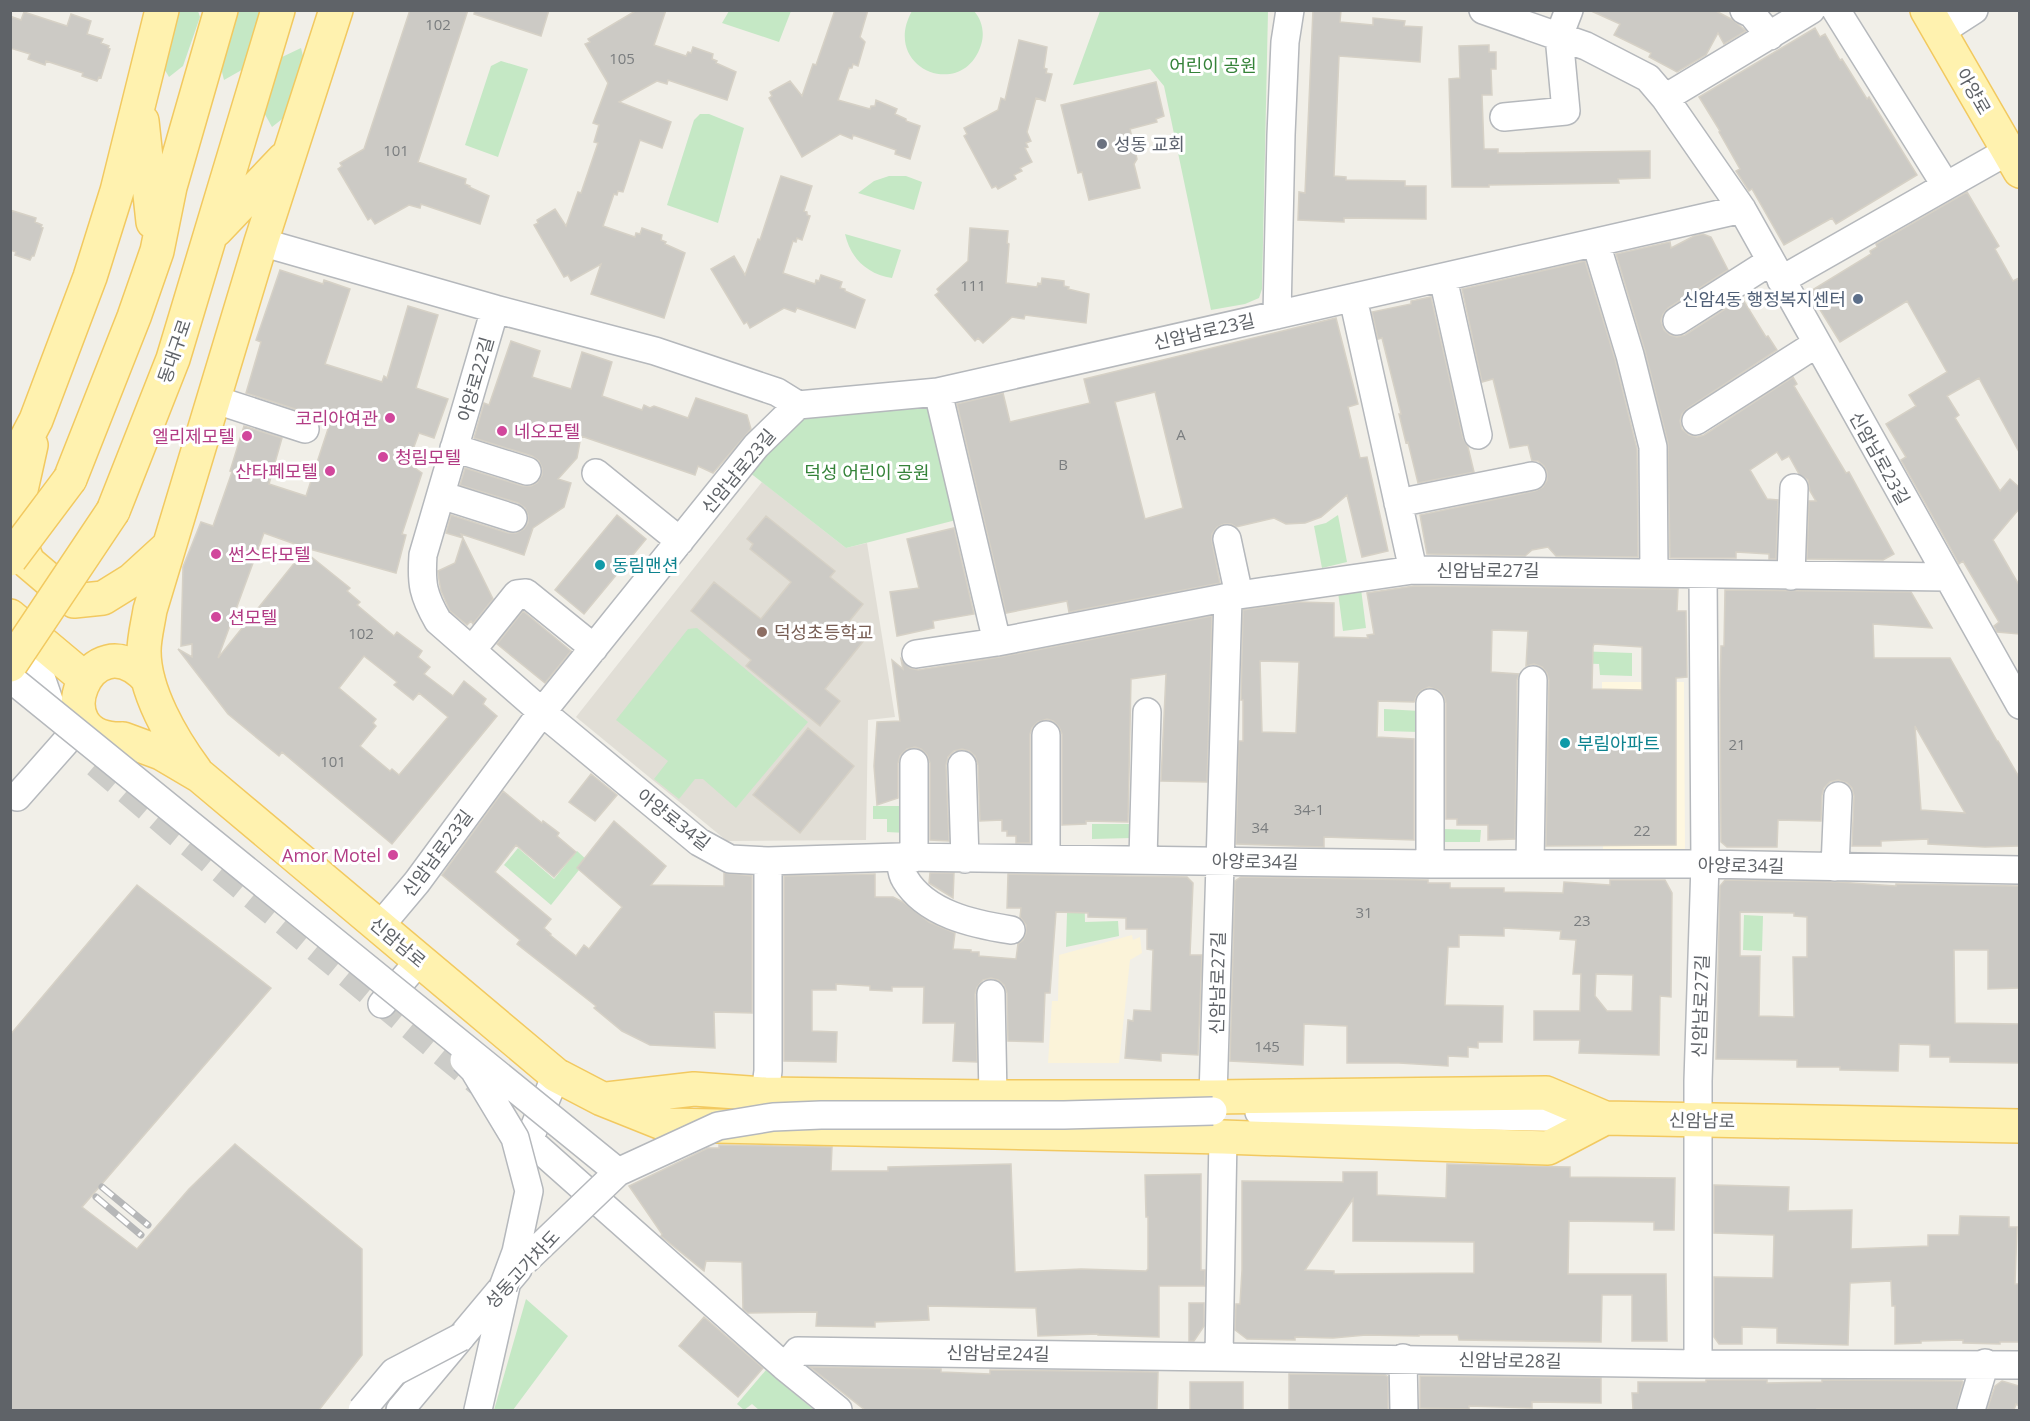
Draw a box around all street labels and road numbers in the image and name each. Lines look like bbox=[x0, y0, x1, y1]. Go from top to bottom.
street label: 아양로 bbox=[1951, 63, 1997, 119]
street label: 신암남로23길 bbox=[1151, 308, 1257, 354]
street label: 동대구로 bbox=[152, 316, 196, 386]
street label: 아양로22길 bbox=[451, 334, 499, 424]
street label: 신암남로23길 bbox=[1844, 407, 1916, 509]
street label: 신암남로23길 bbox=[696, 424, 780, 518]
street label: 신암남로27길 bbox=[1436, 558, 1540, 582]
street label: 아양로34길 bbox=[632, 783, 716, 855]
street label: 신암남로23길 bbox=[396, 804, 478, 902]
street label: 아양로34길 bbox=[1211, 848, 1299, 874]
street label: 아양로34길 bbox=[1697, 852, 1785, 878]
street label: 신암남로 bbox=[365, 912, 431, 972]
street label: 신암남로27길 bbox=[1204, 931, 1230, 1035]
street label: 신암남로27길 bbox=[1686, 954, 1714, 1058]
street label: 신암남로 bbox=[1669, 1107, 1735, 1133]
street label: 성동고가차도 bbox=[479, 1224, 565, 1314]
street label: 신암남로24길 bbox=[946, 1340, 1050, 1366]
street label: 신암남로28길 bbox=[1458, 1347, 1562, 1373]

